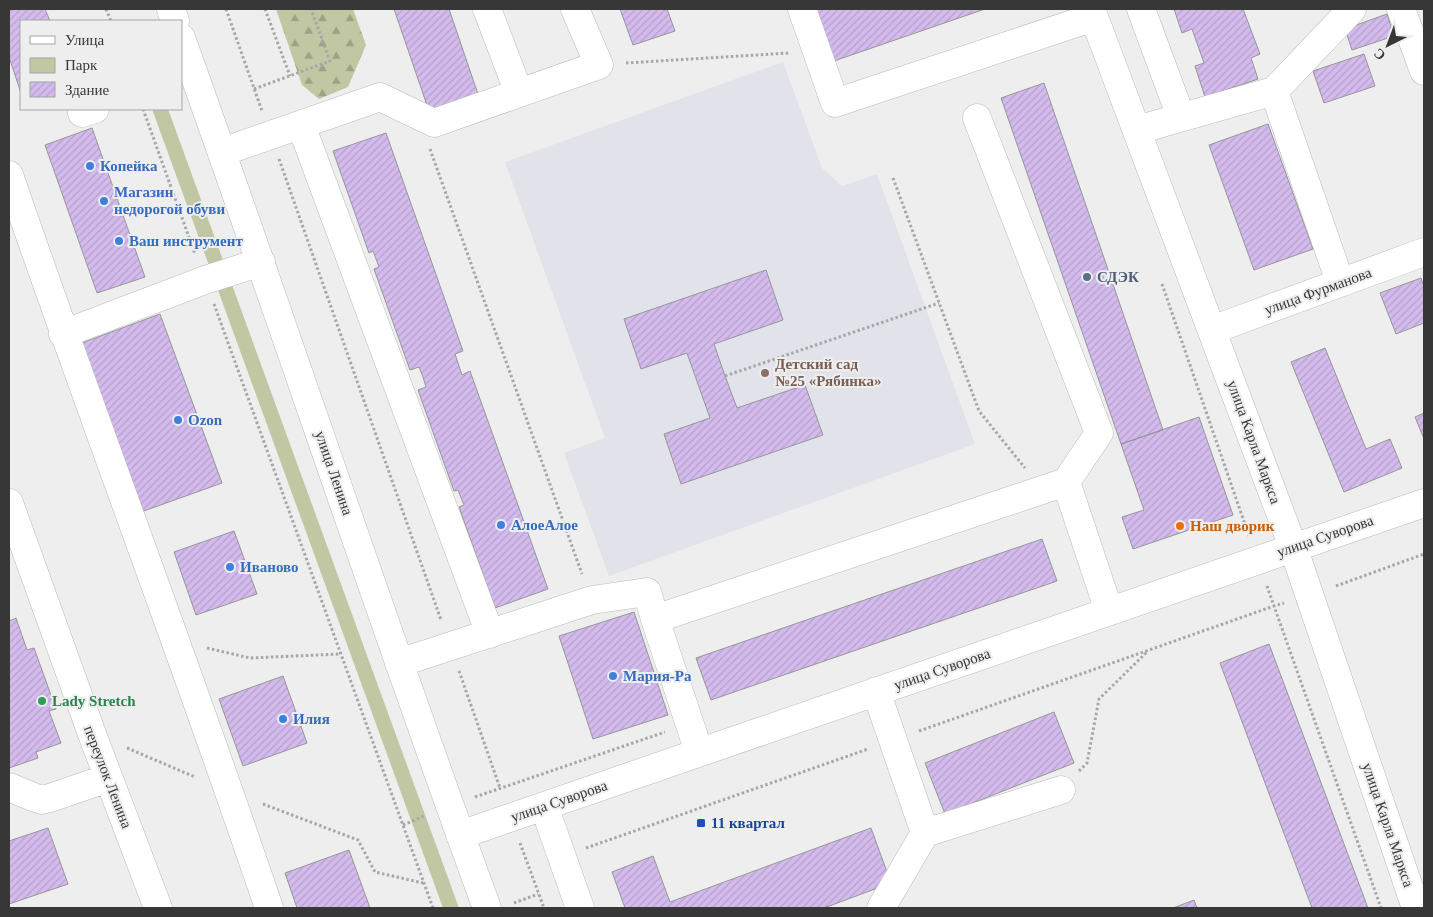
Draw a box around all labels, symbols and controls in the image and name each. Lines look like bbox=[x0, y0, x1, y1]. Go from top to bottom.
legend bbox=[20, 20, 182, 110]
north arrow bbox=[1363, 20, 1413, 70]
text: Улица bbox=[65, 32, 104, 48]
text: С bbox=[1371, 45, 1388, 63]
text: Парк bbox=[65, 57, 98, 73]
text: Здание bbox=[65, 82, 109, 98]
place label: Копейка bbox=[100, 158, 158, 174]
marker: Копейка bbox=[84, 160, 96, 172]
place label: Магазин недорогой обуви bbox=[114, 184, 225, 217]
marker: Магазин недорогой обуви bbox=[98, 195, 110, 207]
place label: Ваш инструмент bbox=[129, 233, 243, 249]
marker: Ваш инструмент bbox=[113, 235, 125, 247]
street label: улица Фурманова bbox=[1262, 264, 1374, 318]
place label: СДЭК bbox=[1097, 269, 1139, 285]
marker: СДЭК bbox=[1081, 271, 1093, 283]
place label: Детский сад №25 «Рябинка» bbox=[775, 356, 881, 389]
marker: Детский сад №25 «Рябинка» bbox=[759, 367, 771, 379]
street label: улица Карла Маркса bbox=[1224, 378, 1284, 506]
place label: Ozon bbox=[188, 412, 223, 428]
marker: Ozon bbox=[172, 414, 184, 426]
street label: улица Ленина bbox=[312, 429, 356, 518]
street label: улица Суворова bbox=[1275, 512, 1376, 560]
place label: АлоеАлое bbox=[511, 517, 578, 533]
place label: Наш дворик bbox=[1190, 518, 1275, 534]
marker: АлоеАлое bbox=[495, 519, 507, 531]
marker: Наш дворик bbox=[1174, 520, 1186, 532]
place label: Иваново bbox=[240, 559, 299, 575]
marker: Иваново bbox=[224, 561, 236, 573]
street label: улица Суворова bbox=[892, 645, 993, 693]
place label: Мария-Ра bbox=[623, 668, 692, 684]
marker: Мария-Ра bbox=[607, 670, 619, 682]
place label: Lady Stretch bbox=[52, 693, 136, 709]
marker: Lady Stretch bbox=[36, 695, 48, 707]
place label: Илия bbox=[293, 711, 330, 727]
marker: Илия bbox=[277, 713, 289, 725]
street label: переулок Ленина bbox=[81, 723, 135, 831]
street label: улица Карла Маркса bbox=[1359, 761, 1417, 890]
street label: улица Суворова bbox=[509, 777, 610, 825]
place label: 11 квартал bbox=[711, 815, 785, 831]
marker: 11 квартал bbox=[695, 817, 707, 829]

